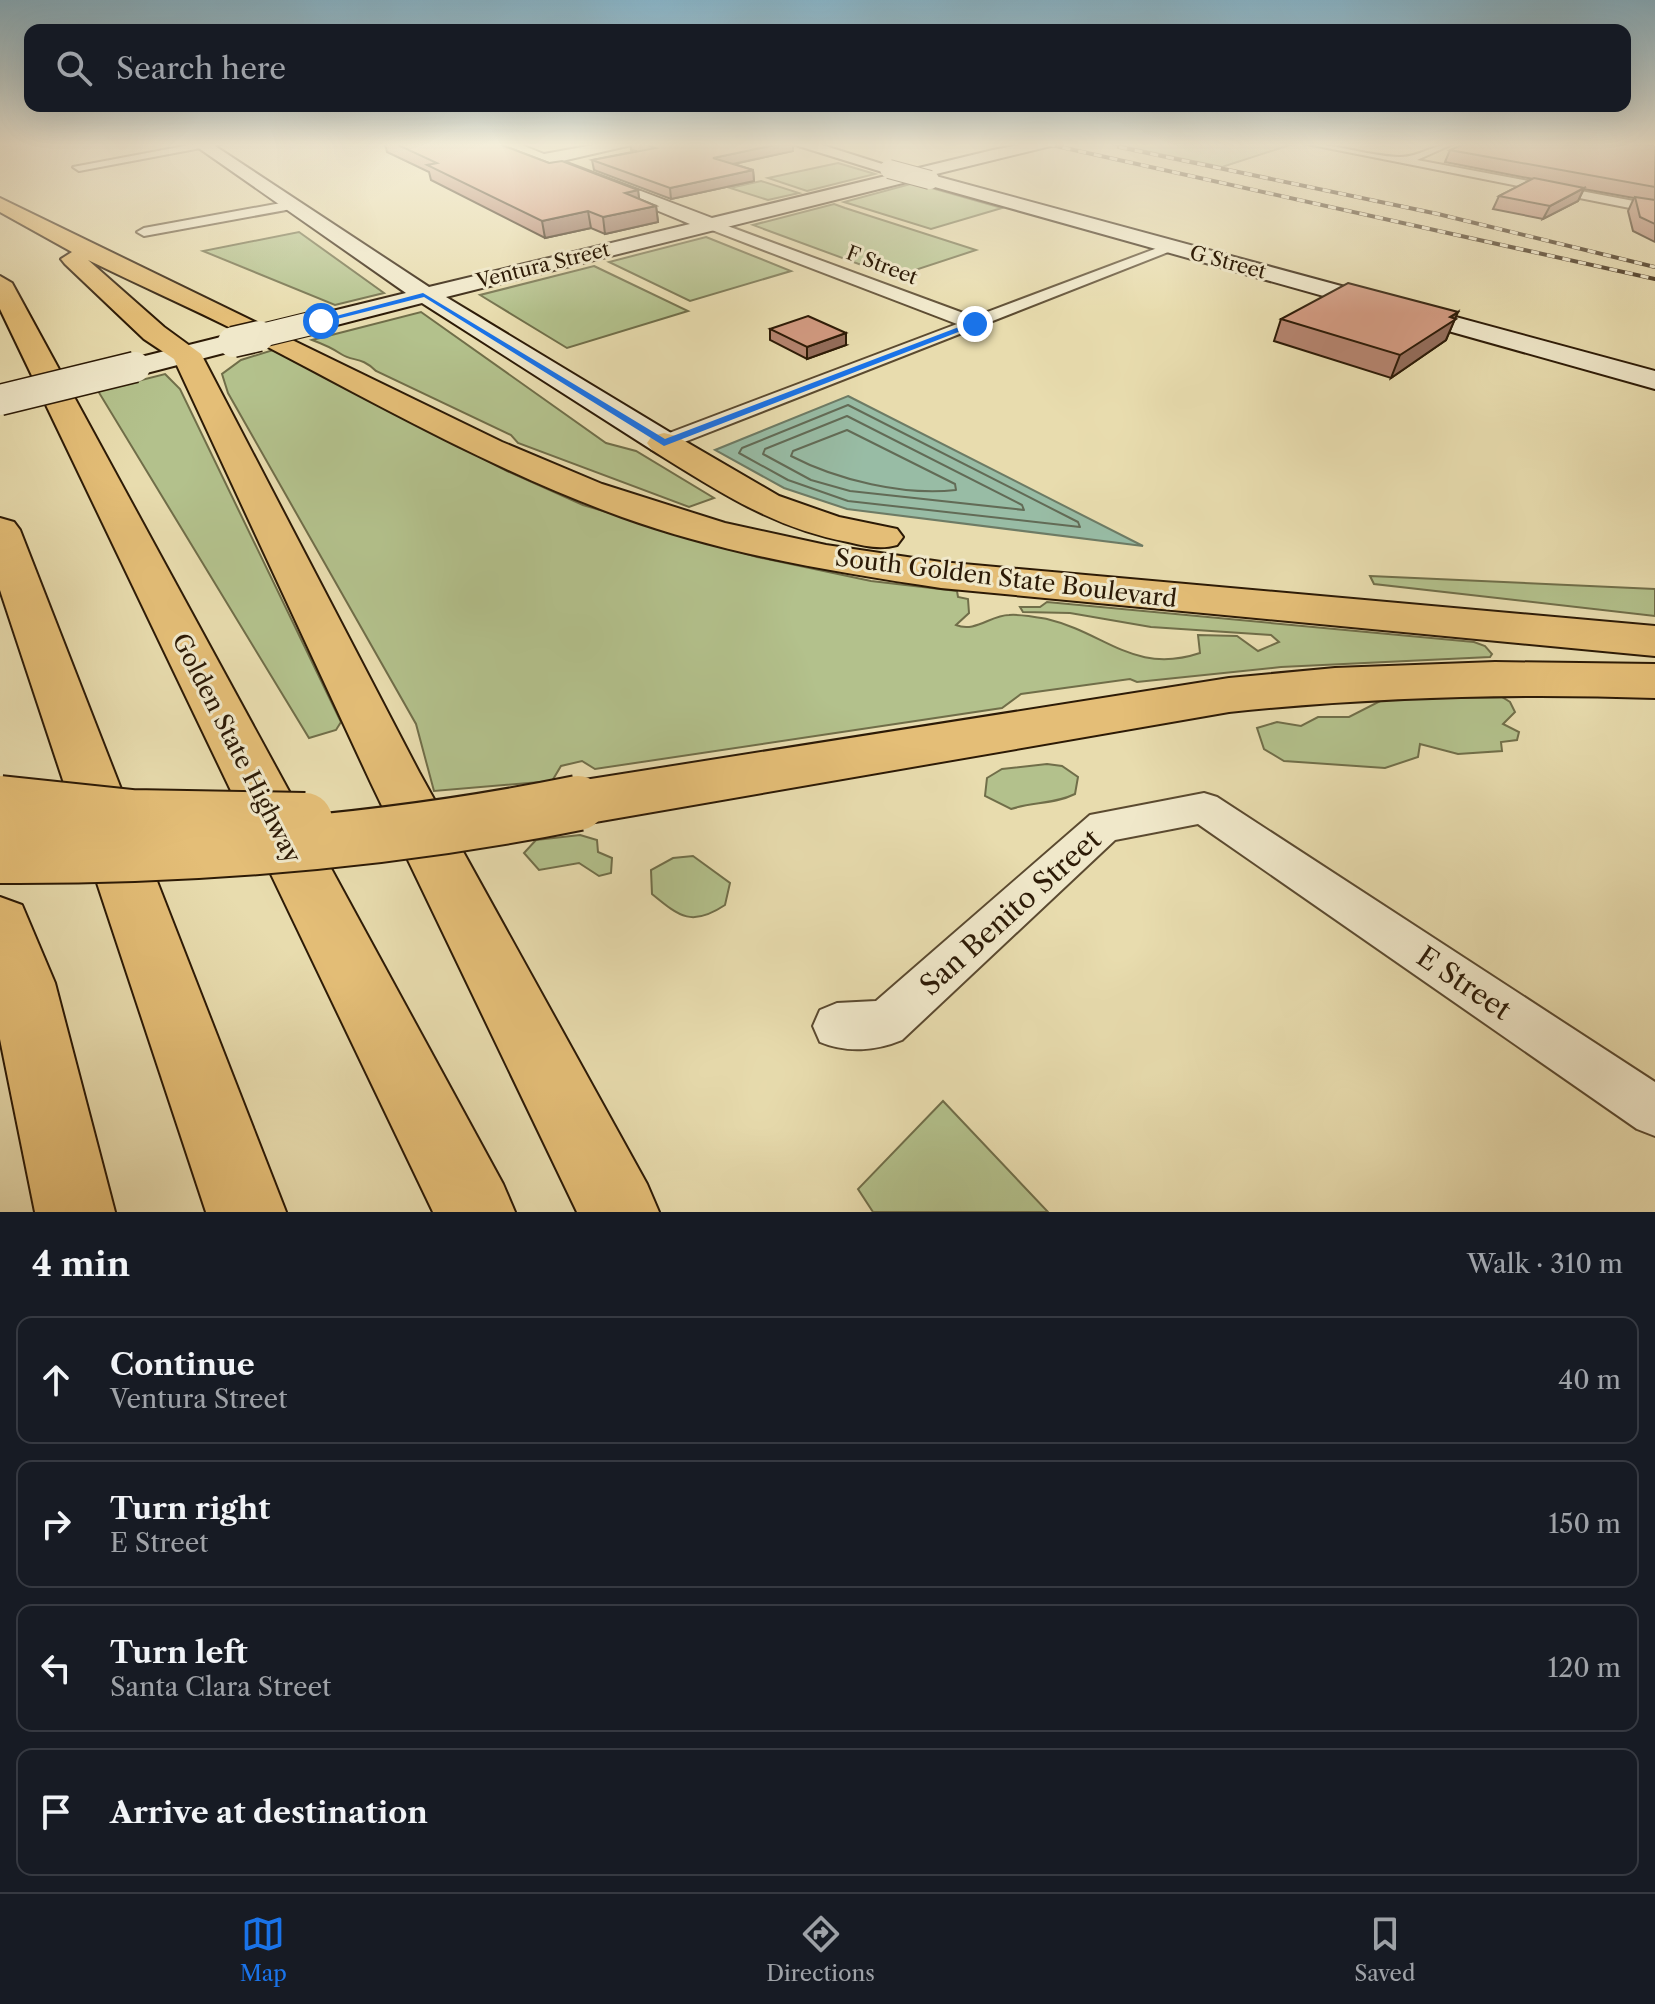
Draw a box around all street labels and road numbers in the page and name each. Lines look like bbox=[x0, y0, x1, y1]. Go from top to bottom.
street label: Ventura Street bbox=[473, 237, 612, 293]
street label: F Street bbox=[843, 240, 921, 290]
street label: G Street bbox=[1187, 240, 1269, 284]
street label: South Golden State Boulevard bbox=[833, 543, 1179, 613]
street label: Golden State Highway bbox=[166, 628, 308, 868]
street label: San Benito Street bbox=[913, 822, 1107, 1002]
street label: E Street bbox=[1411, 939, 1518, 1027]

